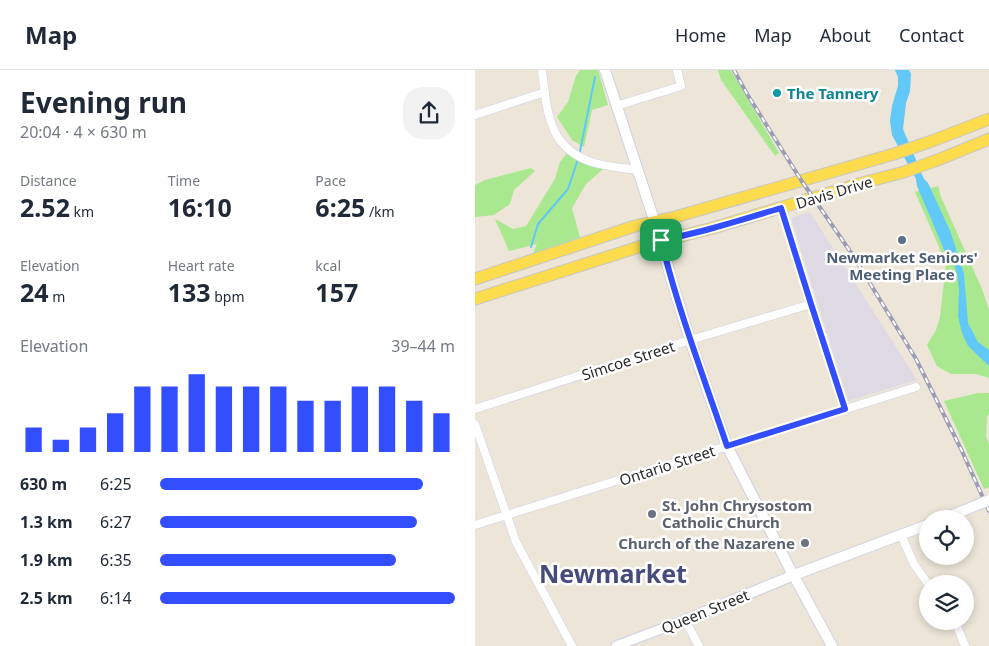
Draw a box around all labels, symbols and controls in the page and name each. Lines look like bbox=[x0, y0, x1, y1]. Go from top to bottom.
text: Map bbox=[25, 18, 77, 51]
text: Home bbox=[675, 23, 726, 47]
text: Map bbox=[754, 23, 792, 47]
text: About bbox=[820, 23, 871, 47]
text: Contact bbox=[899, 23, 964, 47]
text: Evening run bbox=[20, 83, 187, 121]
place label: The Tannery bbox=[787, 83, 879, 103]
button: share bbox=[403, 87, 455, 139]
marker: The Tannery bbox=[771, 87, 783, 99]
text: 20:04 · 4 × 630 m bbox=[20, 121, 147, 143]
text: Distance bbox=[20, 171, 77, 190]
text: Time bbox=[168, 171, 200, 190]
text: Pace bbox=[315, 171, 346, 190]
street label: Davis Drive bbox=[793, 171, 875, 213]
text: 2.52 bbox=[20, 190, 70, 224]
text: 16:10 bbox=[168, 190, 232, 224]
text: 6:25 bbox=[315, 190, 365, 224]
text: km bbox=[70, 202, 94, 221]
text: /km bbox=[365, 202, 395, 221]
pin bbox=[640, 219, 682, 261]
icon: arrive bbox=[647, 226, 675, 254]
marker: Newmarket Seniors' Meeting Place bbox=[896, 234, 908, 246]
place label: Newmarket Seniors' Meeting Place bbox=[826, 247, 978, 284]
text: Elevation bbox=[20, 256, 80, 275]
text: Heart rate bbox=[168, 256, 235, 275]
text: kcal bbox=[315, 256, 341, 275]
text: 24 bbox=[20, 275, 49, 309]
text: 133 bbox=[168, 275, 211, 309]
text: 157 bbox=[315, 275, 358, 309]
text: m bbox=[49, 287, 65, 306]
text: bpm bbox=[211, 287, 245, 306]
text: Elevation bbox=[20, 335, 88, 357]
text: 39–44 m bbox=[391, 335, 455, 357]
street label: Simcoe Street bbox=[579, 335, 678, 384]
street label: Ontario Street bbox=[616, 440, 718, 490]
text: 630 m bbox=[20, 473, 67, 495]
text: 6:25 bbox=[100, 473, 132, 495]
place label: St. John Chrysostom Catholic Church bbox=[662, 495, 812, 532]
marker: St. John Chrysostom Catholic Church bbox=[646, 508, 658, 520]
map controls bbox=[919, 510, 974, 630]
button: locate bbox=[919, 510, 974, 565]
text: 1.3 km bbox=[20, 511, 72, 533]
text: 6:27 bbox=[100, 511, 132, 533]
place label: Church of the Nazarene bbox=[618, 533, 795, 553]
marker: Church of the Nazarene bbox=[799, 537, 811, 549]
text: 1.9 km bbox=[20, 549, 72, 571]
text: 6:35 bbox=[100, 549, 132, 571]
district label: Newmarket bbox=[539, 556, 687, 590]
button: layers bbox=[919, 575, 974, 630]
street label: Queen Street bbox=[658, 584, 752, 638]
text: 2.5 km bbox=[20, 587, 72, 609]
text: 6:14 bbox=[100, 587, 132, 609]

